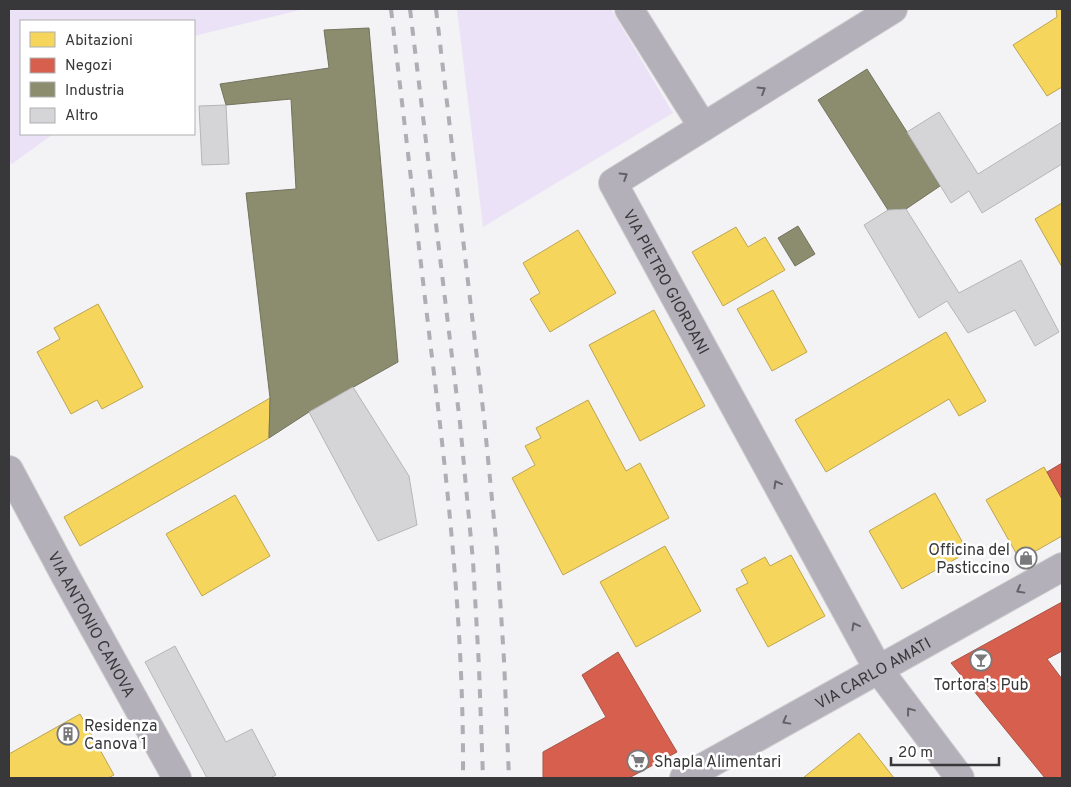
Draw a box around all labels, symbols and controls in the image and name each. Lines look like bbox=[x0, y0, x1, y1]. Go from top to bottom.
legend bbox=[20, 20, 195, 135]
text: Abitazioni bbox=[65, 32, 133, 51]
text: Negozi bbox=[65, 57, 112, 76]
text: Industria bbox=[65, 82, 124, 101]
one-way arrow bbox=[757, 87, 766, 97]
text: Altro bbox=[65, 107, 98, 126]
one-way arrow bbox=[619, 173, 628, 183]
street label: VIA PIETRO GIORDANI bbox=[617, 206, 713, 359]
one-way arrow bbox=[773, 480, 783, 489]
place label: Officina del Pasticcino bbox=[928, 541, 1010, 579]
shop icon: Officina del Pasticcino bbox=[1014, 546, 1038, 570]
street label: VIA ANTONIO CANOVA bbox=[42, 548, 139, 702]
one-way arrow bbox=[1016, 584, 1025, 594]
one-way arrow bbox=[851, 623, 861, 632]
street label: VIA CARLO AMATI bbox=[812, 634, 935, 715]
bar icon: Tortora's Pub bbox=[969, 648, 993, 672]
place label: Tortora's Pub bbox=[934, 676, 1028, 696]
one-way arrow bbox=[907, 708, 915, 717]
one-way arrow bbox=[782, 714, 791, 724]
place label: Residenza Canova 1 bbox=[84, 717, 158, 755]
building icon: Residenza Canova 1 bbox=[56, 722, 80, 746]
scale bar bbox=[891, 734, 998, 766]
text: 20 m bbox=[898, 744, 933, 763]
supermarket icon: Shapla Alimentari bbox=[626, 749, 650, 773]
place label: Shapla Alimentari bbox=[654, 753, 781, 773]

